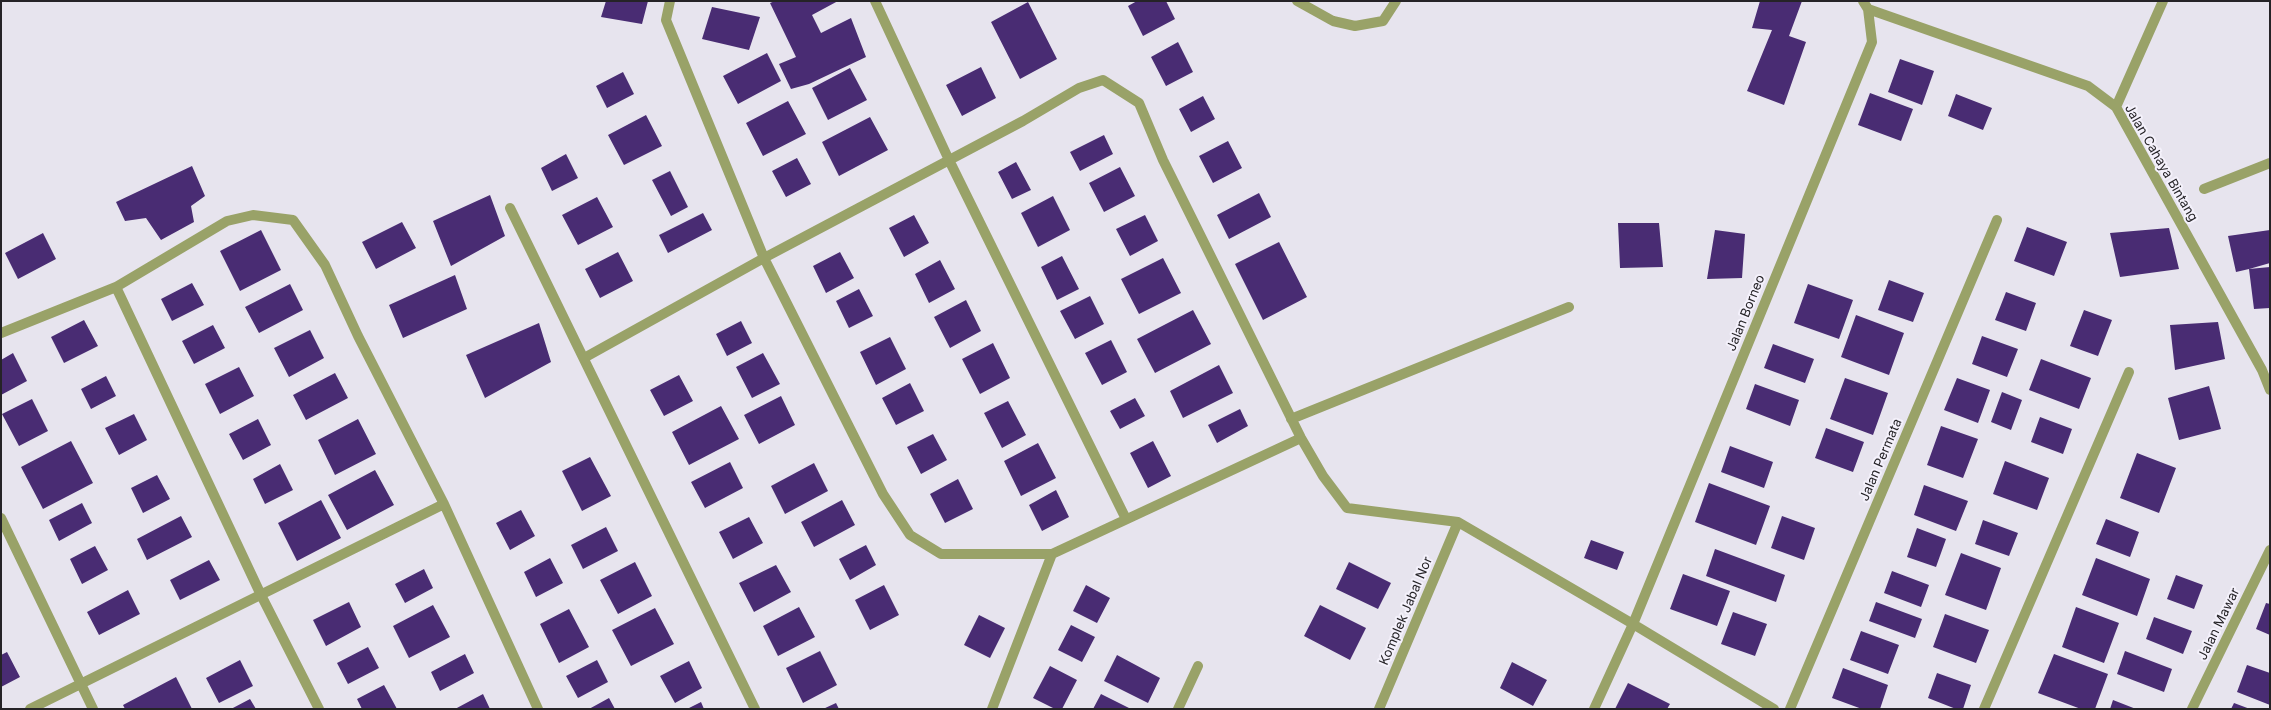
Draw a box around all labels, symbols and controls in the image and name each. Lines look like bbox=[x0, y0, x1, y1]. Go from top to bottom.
street label: Jalan Cahaya Bintang bbox=[2121, 102, 2201, 224]
street label: Jalan Borneo bbox=[1724, 273, 1768, 353]
street label: Jalan Permata bbox=[1857, 417, 1905, 503]
street label: Komplek Jabal Nor bbox=[1376, 554, 1436, 668]
street label: Jalan Mawar bbox=[2195, 585, 2243, 663]

